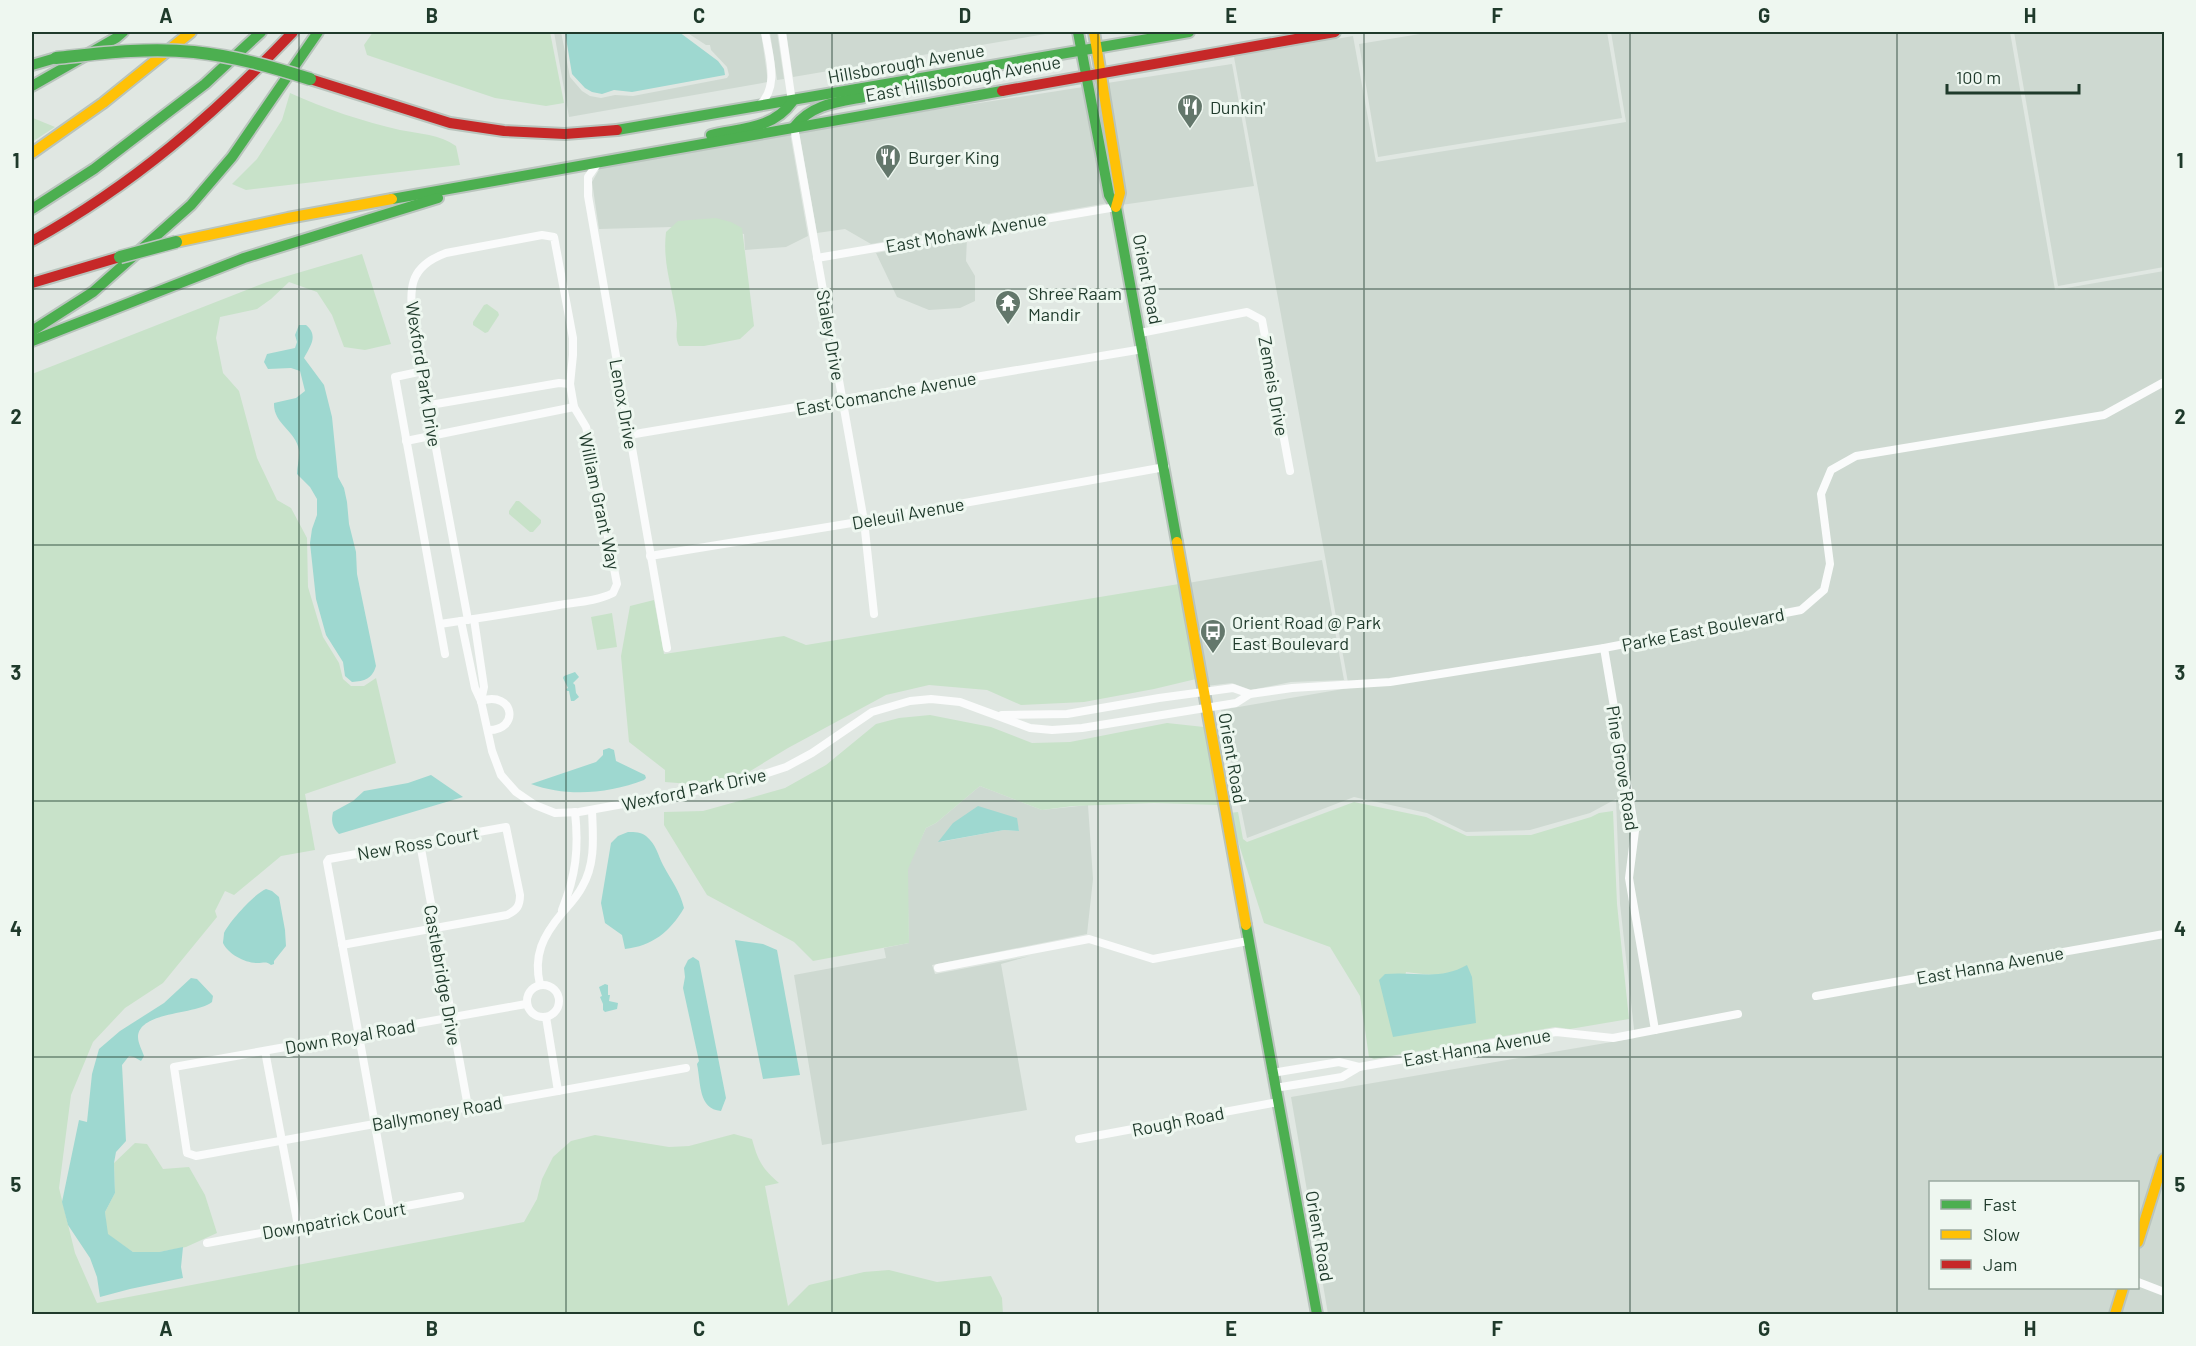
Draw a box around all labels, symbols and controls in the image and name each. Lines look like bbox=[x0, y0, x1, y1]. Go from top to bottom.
text: A bbox=[159, 3, 173, 27]
text: B bbox=[426, 3, 438, 27]
text: C bbox=[693, 3, 705, 27]
text: D bbox=[959, 3, 971, 27]
text: E bbox=[1225, 3, 1237, 27]
text: F bbox=[1491, 3, 1503, 27]
text: G bbox=[1758, 3, 1770, 27]
text: H bbox=[2024, 3, 2036, 27]
street label: Hillsborough Avenue bbox=[826, 38, 986, 88]
street label: East Hillsborough Avenue bbox=[864, 50, 1062, 106]
scale bar bbox=[1947, 57, 2079, 95]
text: 100 m bbox=[1956, 66, 2001, 88]
restaurant icon: Dunkin' bbox=[1175, 92, 1205, 130]
place label: Dunkin' bbox=[1210, 96, 1265, 118]
restaurant icon: Burger King bbox=[873, 142, 903, 180]
place label: Burger King bbox=[908, 146, 999, 168]
text: 1 bbox=[12, 148, 20, 172]
text: 1 bbox=[2176, 148, 2184, 172]
street label: East Mohawk Avenue bbox=[884, 207, 1048, 257]
street label: Orient Road bbox=[1128, 232, 1168, 326]
place label: Shree Raam Mandir bbox=[1028, 282, 1122, 325]
street label: Staley Drive bbox=[812, 288, 850, 382]
temple icon: Shree Raam Mandir bbox=[993, 288, 1023, 326]
street label: Wexford Park Drive bbox=[402, 300, 446, 448]
street label: Zemeis Drive bbox=[1254, 334, 1294, 438]
street label: Lenox Drive bbox=[605, 357, 643, 451]
street label: East Comanche Avenue bbox=[794, 366, 978, 420]
text: 2 bbox=[10, 404, 22, 428]
text: 2 bbox=[2174, 404, 2186, 428]
street label: William Grant Way bbox=[575, 430, 625, 572]
street label: Deleuil Avenue bbox=[850, 492, 966, 534]
street label: Parke East Boulevard bbox=[1620, 602, 1786, 656]
place label: Orient Road @ Park East Boulevard bbox=[1232, 611, 1381, 654]
bus stop icon: Orient Road @ Park East Boulevard bbox=[1198, 617, 1228, 655]
text: 3 bbox=[11, 660, 21, 684]
text: 3 bbox=[2175, 660, 2185, 684]
street label: Pine Grove Road bbox=[1602, 704, 1644, 832]
street label: Orient Road bbox=[1214, 711, 1252, 805]
street label: Wexford Park Drive bbox=[620, 763, 768, 815]
street label: New Ross Court bbox=[355, 821, 481, 865]
street label: Castlebridge Drive bbox=[420, 903, 466, 1047]
text: 4 bbox=[10, 916, 22, 940]
text: 4 bbox=[2174, 916, 2186, 940]
street label: East Hanna Avenue bbox=[1915, 941, 2065, 989]
street label: Down Royal Road bbox=[283, 1014, 417, 1058]
street label: East Hanna Avenue bbox=[1402, 1023, 1552, 1071]
street label: Ballymoney Road bbox=[370, 1091, 504, 1135]
street label: Rough Road bbox=[1130, 1101, 1226, 1141]
text: 5 bbox=[11, 1172, 22, 1196]
text: 5 bbox=[2175, 1172, 2186, 1196]
legend bbox=[1929, 1181, 2139, 1289]
street label: Orient Road bbox=[1301, 1189, 1339, 1283]
text: Fast bbox=[1983, 1193, 2017, 1215]
street label: Downpatrick Court bbox=[260, 1197, 408, 1243]
text: Slow bbox=[1983, 1223, 2020, 1245]
text: Jam bbox=[1983, 1253, 2017, 1275]
text: A bbox=[159, 1316, 173, 1340]
text: B bbox=[426, 1316, 438, 1340]
text: C bbox=[693, 1316, 705, 1340]
text: D bbox=[959, 1316, 971, 1340]
text: E bbox=[1225, 1316, 1237, 1340]
text: F bbox=[1491, 1316, 1503, 1340]
text: G bbox=[1758, 1316, 1770, 1340]
text: H bbox=[2024, 1316, 2036, 1340]

